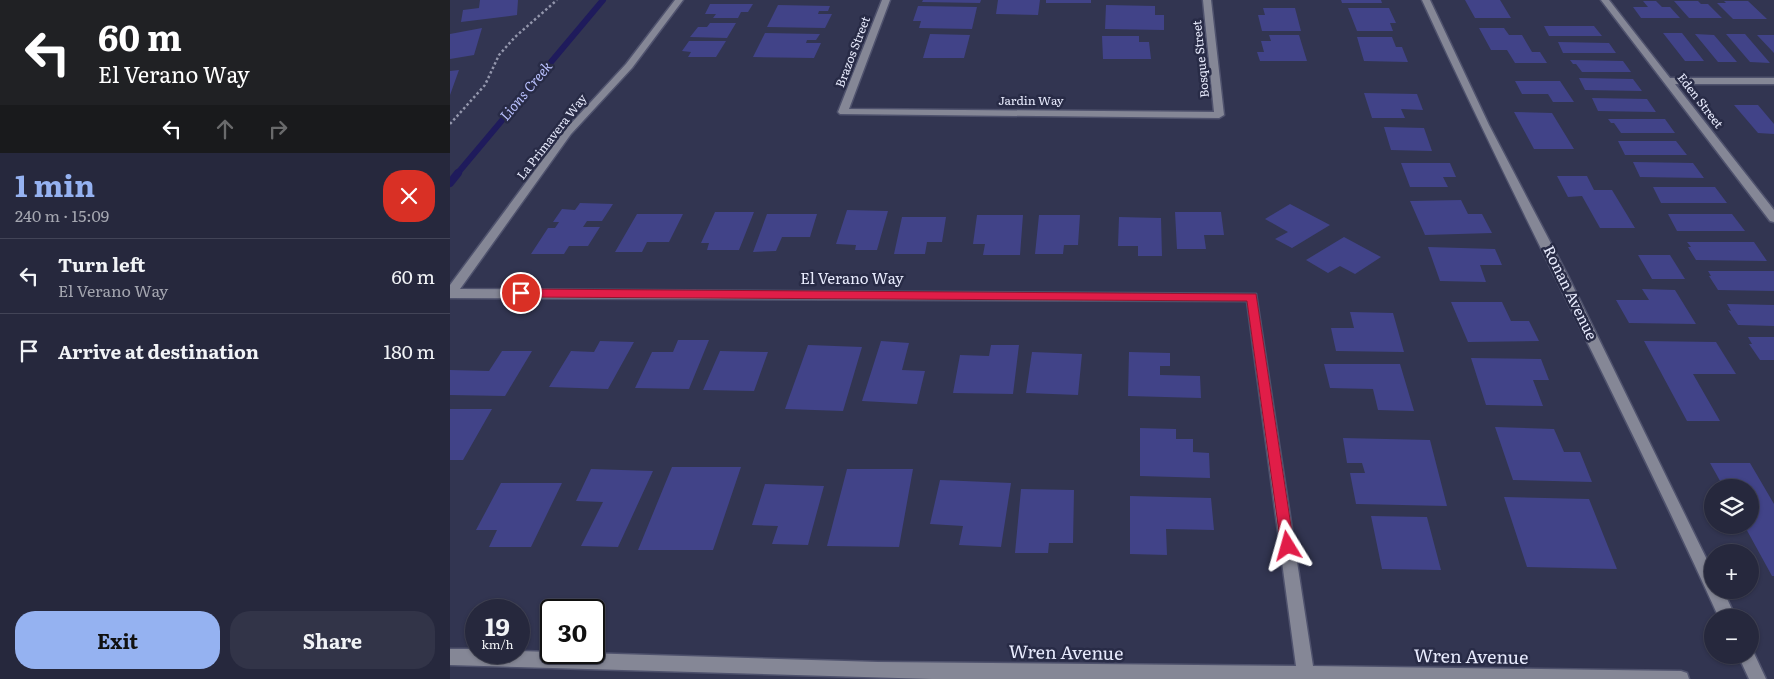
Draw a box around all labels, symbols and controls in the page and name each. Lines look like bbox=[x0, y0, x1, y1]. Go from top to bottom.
text: 60 m bbox=[98, 10, 182, 62]
street label: Brazos Street bbox=[830, 13, 874, 90]
street label: Bosque Street bbox=[1187, 19, 1213, 99]
icon: left bbox=[15, 20, 80, 85]
water label: Lions Creek bbox=[494, 56, 556, 124]
text: El Verano Way bbox=[98, 57, 250, 90]
street label: Eden Street bbox=[1673, 69, 1728, 132]
street label: La Primavera Way bbox=[512, 90, 590, 183]
street label: Jardin Way bbox=[998, 91, 1064, 109]
icon: left bbox=[158, 115, 186, 143]
icon: ahead bbox=[211, 115, 239, 143]
icon: right bbox=[264, 115, 292, 143]
text: 1 min bbox=[15, 162, 95, 206]
button: close bbox=[383, 170, 435, 222]
text: 240 m · 15:09 bbox=[15, 203, 109, 227]
street label: Ronan Avenue bbox=[1539, 241, 1604, 344]
text: Turn left bbox=[58, 250, 145, 278]
icon: left bbox=[15, 262, 43, 290]
text: 60 m bbox=[392, 262, 435, 290]
street label: El Verano Way bbox=[800, 266, 904, 289]
pin bbox=[500, 272, 542, 314]
text: El Verano Way bbox=[58, 278, 168, 302]
icon: arrive bbox=[507, 279, 535, 307]
icon: arrive bbox=[15, 337, 43, 365]
text: Arrive at destination bbox=[58, 337, 259, 365]
text: 180 m bbox=[384, 337, 435, 365]
map controls bbox=[1704, 479, 1759, 664]
button: layers bbox=[1704, 479, 1759, 534]
position arrow bbox=[1261, 519, 1313, 571]
button: + bbox=[1704, 544, 1759, 599]
speed limit sign: 30 bbox=[540, 599, 605, 664]
text: 19 bbox=[485, 607, 510, 644]
button: − bbox=[1704, 609, 1759, 664]
button: Exit bbox=[15, 611, 220, 669]
button: Share bbox=[230, 611, 435, 669]
text: km/h bbox=[482, 635, 513, 653]
street label: Wren Avenue bbox=[1008, 637, 1124, 666]
street label: Wren Avenue bbox=[1413, 641, 1529, 670]

